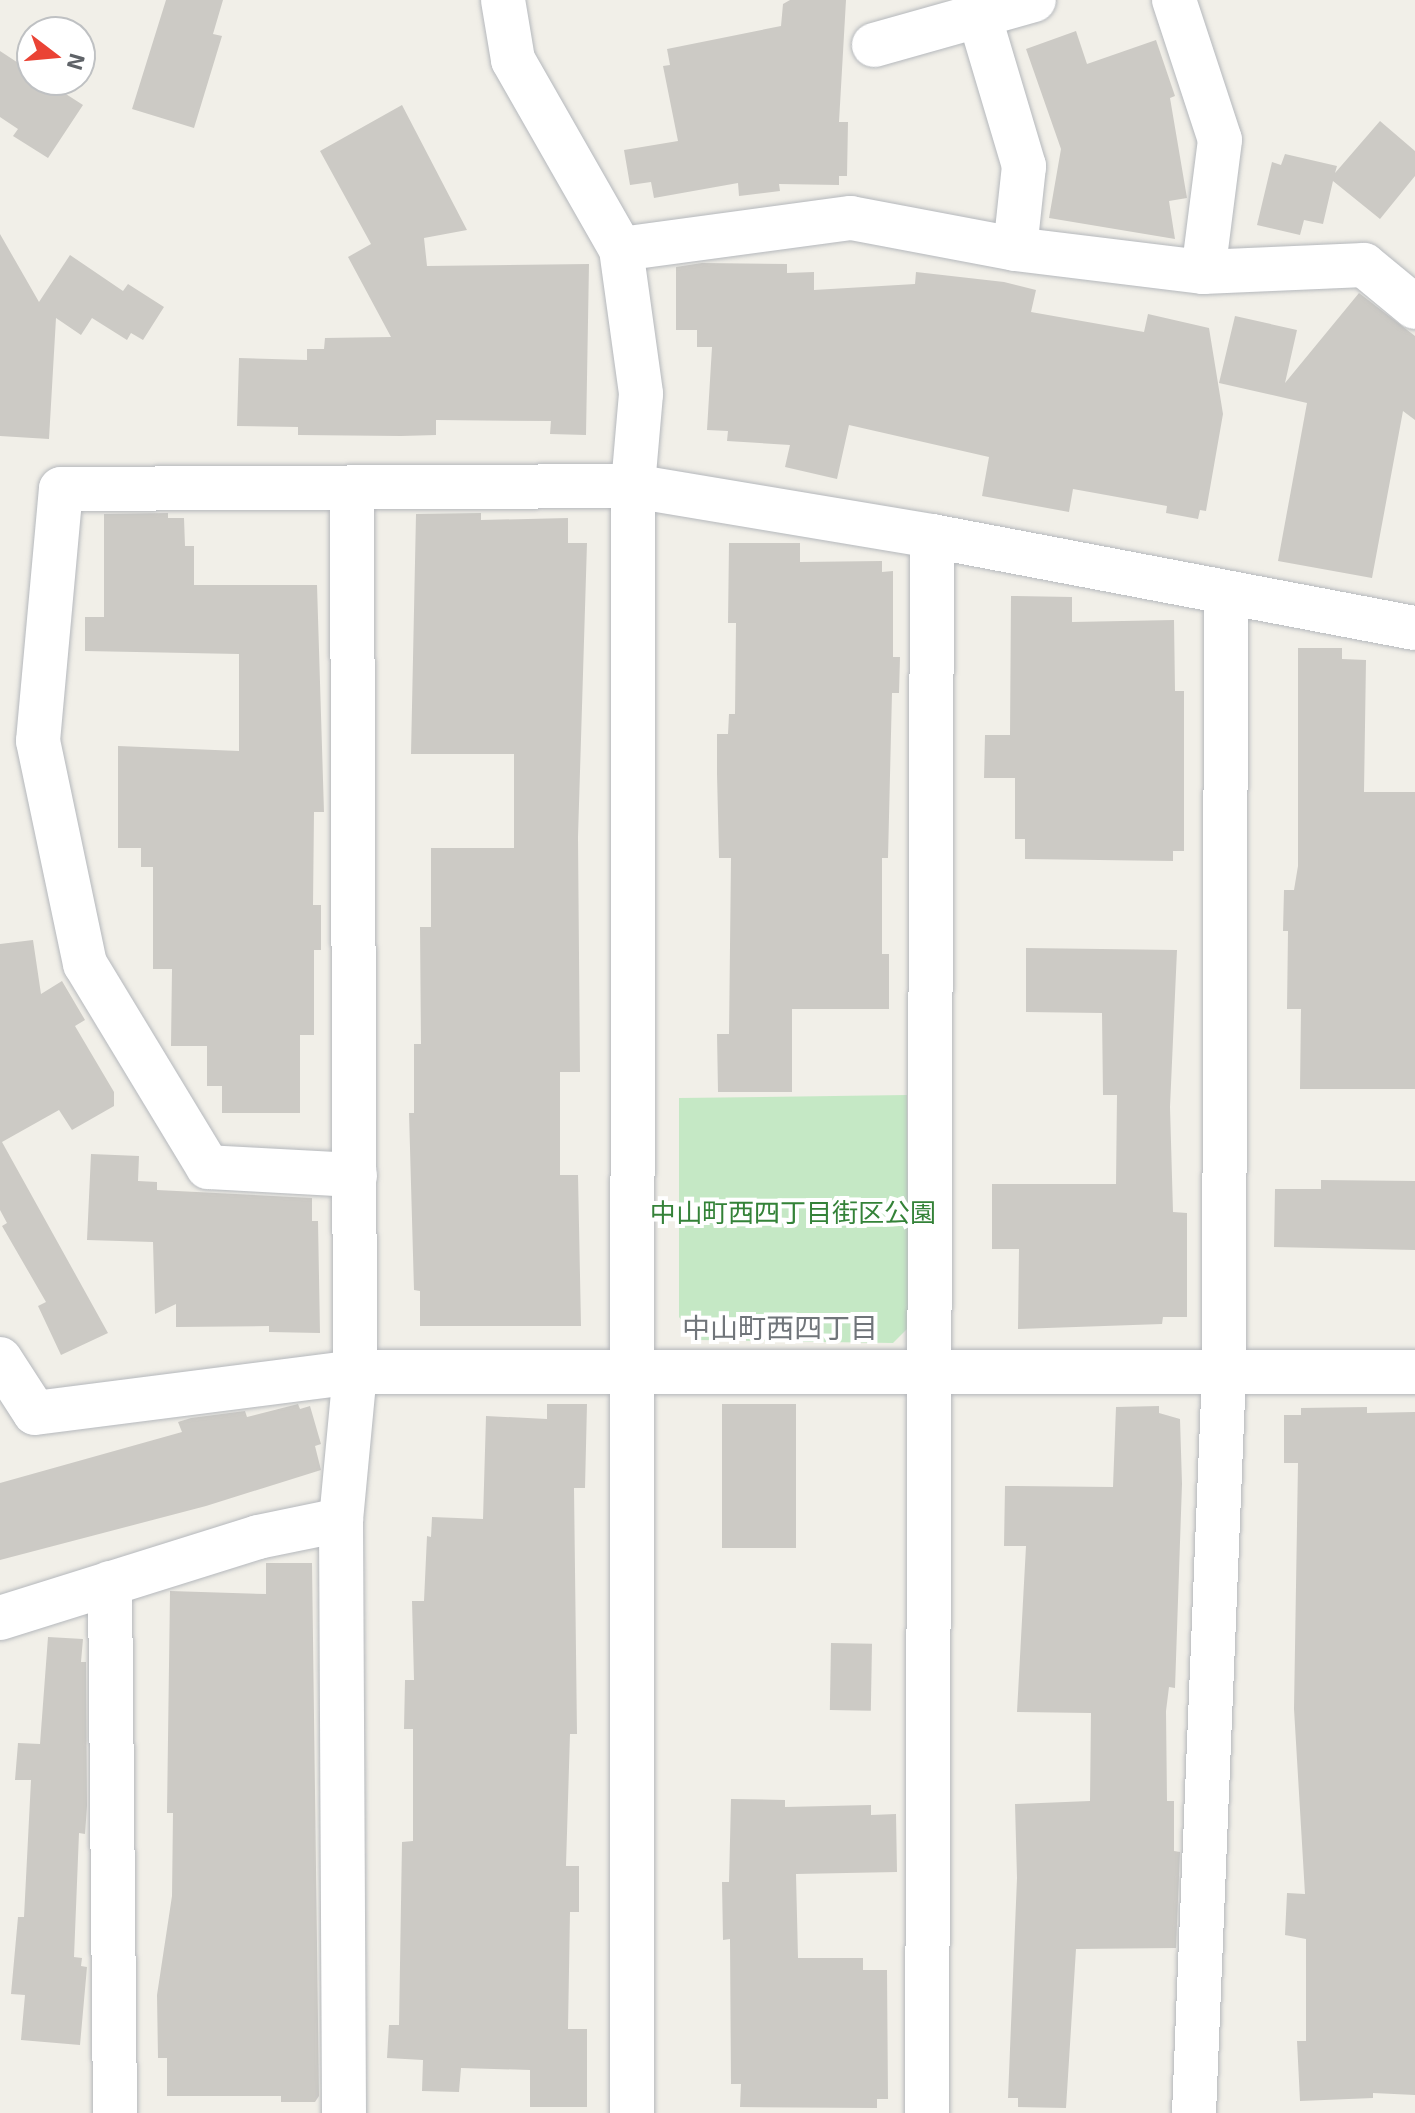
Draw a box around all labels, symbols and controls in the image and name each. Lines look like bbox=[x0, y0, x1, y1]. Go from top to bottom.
north arrow bbox=[16, 16, 96, 96]
text: N bbox=[62, 51, 92, 73]
park label: 中山町西四丁目街区公園 bbox=[650, 1196, 936, 1228]
district label: 中山町西四丁目 bbox=[682, 1310, 878, 1344]

